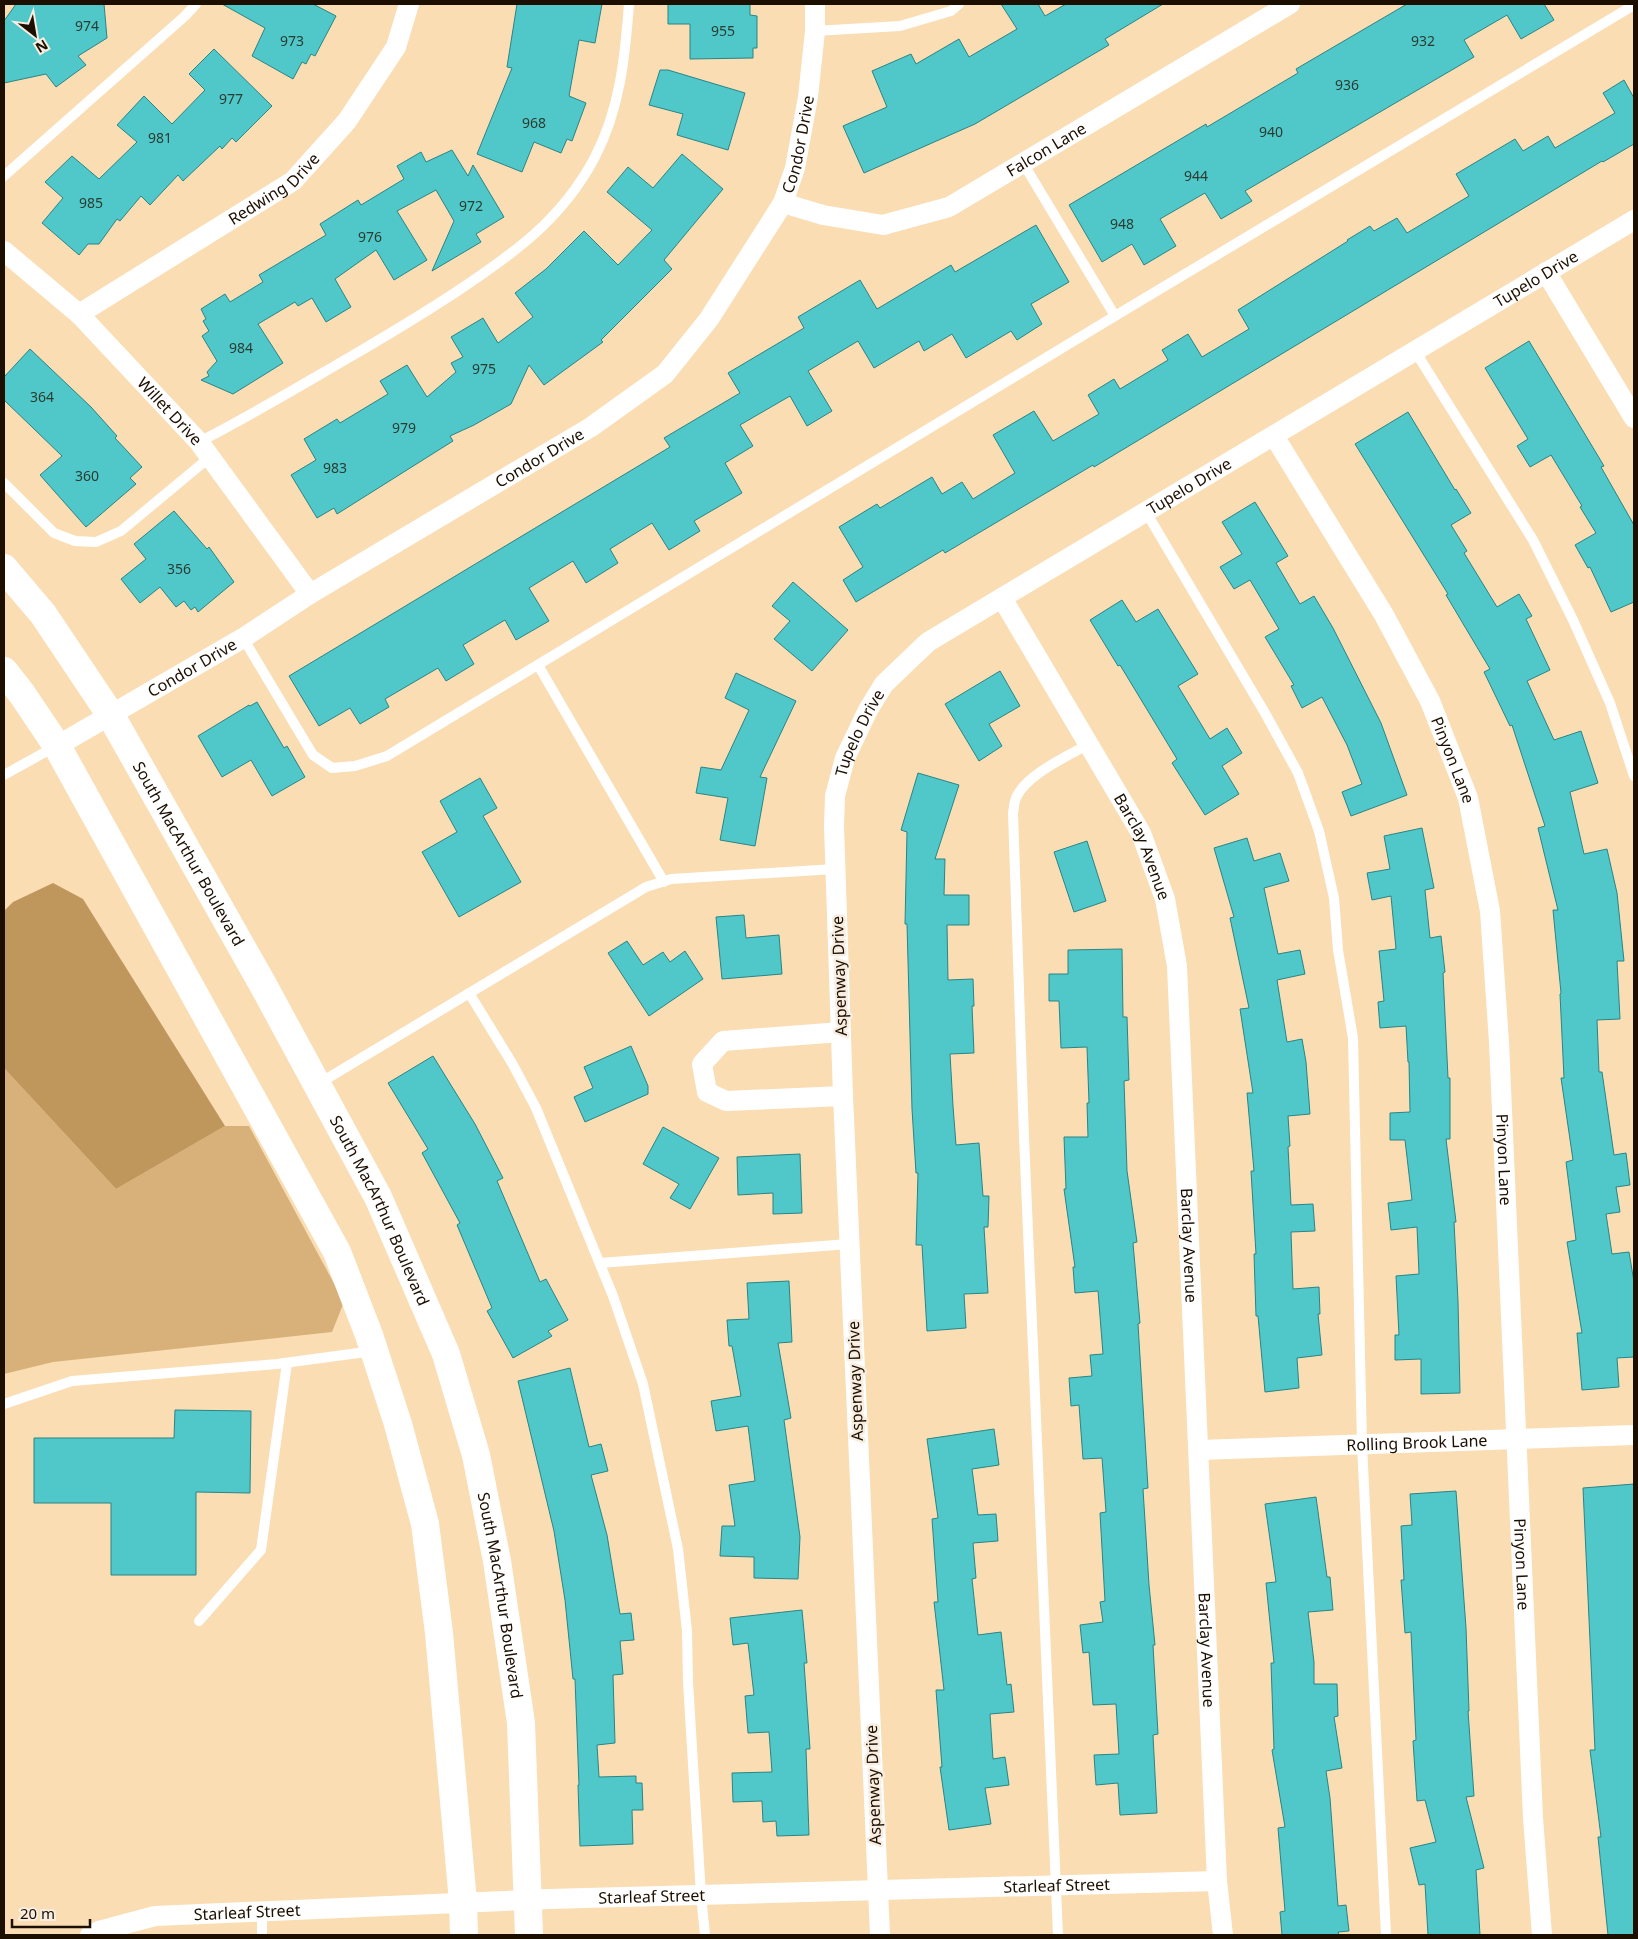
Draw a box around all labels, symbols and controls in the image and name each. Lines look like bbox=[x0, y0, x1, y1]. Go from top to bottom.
north arrow bbox=[10, 10, 60, 60]
house number: 974 bbox=[75, 16, 99, 35]
house number: 955 bbox=[711, 21, 735, 40]
house number: 973 bbox=[280, 31, 304, 50]
house number: 932 bbox=[1411, 31, 1435, 50]
text: N bbox=[32, 35, 52, 58]
house number: 936 bbox=[1335, 75, 1359, 94]
house number: 977 bbox=[219, 89, 243, 108]
street label: Condor Drive bbox=[776, 94, 819, 196]
house number: 968 bbox=[522, 113, 546, 132]
street label: Falcon Lane bbox=[1002, 117, 1090, 181]
house number: 940 bbox=[1259, 122, 1283, 141]
house number: 981 bbox=[148, 128, 172, 147]
street label: Redwing Drive bbox=[224, 148, 324, 230]
house number: 944 bbox=[1184, 166, 1208, 185]
house number: 985 bbox=[79, 193, 103, 212]
house number: 972 bbox=[459, 196, 483, 215]
house number: 948 bbox=[1110, 214, 1134, 233]
house number: 976 bbox=[358, 227, 382, 246]
street label: Tupelo Drive bbox=[1490, 245, 1582, 312]
house number: 984 bbox=[229, 338, 253, 357]
house number: 975 bbox=[472, 359, 496, 378]
street label: Willet Drive bbox=[133, 372, 207, 450]
house number: 364 bbox=[30, 387, 54, 406]
house number: 979 bbox=[392, 418, 416, 437]
street label: Condor Drive bbox=[491, 423, 588, 493]
street label: Tupelo Drive bbox=[1143, 452, 1235, 520]
house number: 983 bbox=[323, 458, 347, 477]
house number: 360 bbox=[75, 466, 99, 485]
house number: 356 bbox=[167, 559, 191, 578]
street label: Condor Drive bbox=[143, 633, 241, 702]
street label: Tupelo Drive bbox=[830, 685, 889, 779]
street label: Pinyon Lane bbox=[1426, 713, 1480, 805]
street label: South MacArthur Boulevard bbox=[128, 757, 250, 950]
street label: Barclay Avenue bbox=[1109, 789, 1175, 903]
street label: Aspenway Drive bbox=[826, 916, 852, 1036]
street label: South MacArthur Boulevard bbox=[325, 1111, 435, 1309]
street label: Pinyon Lane bbox=[1491, 1113, 1517, 1206]
street label: Barclay Avenue bbox=[1176, 1187, 1203, 1303]
street label: Aspenway Drive bbox=[842, 1321, 868, 1441]
street label: Rolling Brook Lane bbox=[1346, 1429, 1488, 1456]
street label: South MacArthur Boulevard bbox=[473, 1490, 528, 1700]
street label: Pinyon Lane bbox=[1509, 1518, 1535, 1611]
street label: Barclay Avenue bbox=[1193, 1592, 1220, 1708]
street label: Aspenway Drive bbox=[860, 1725, 886, 1845]
street label: Starleaf Street bbox=[1003, 1873, 1110, 1898]
street label: Starleaf Street bbox=[598, 1884, 706, 1909]
scale bar bbox=[12, 1896, 90, 1928]
street label: Starleaf Street bbox=[193, 1899, 301, 1925]
text: 20 m bbox=[20, 1903, 55, 1923]

